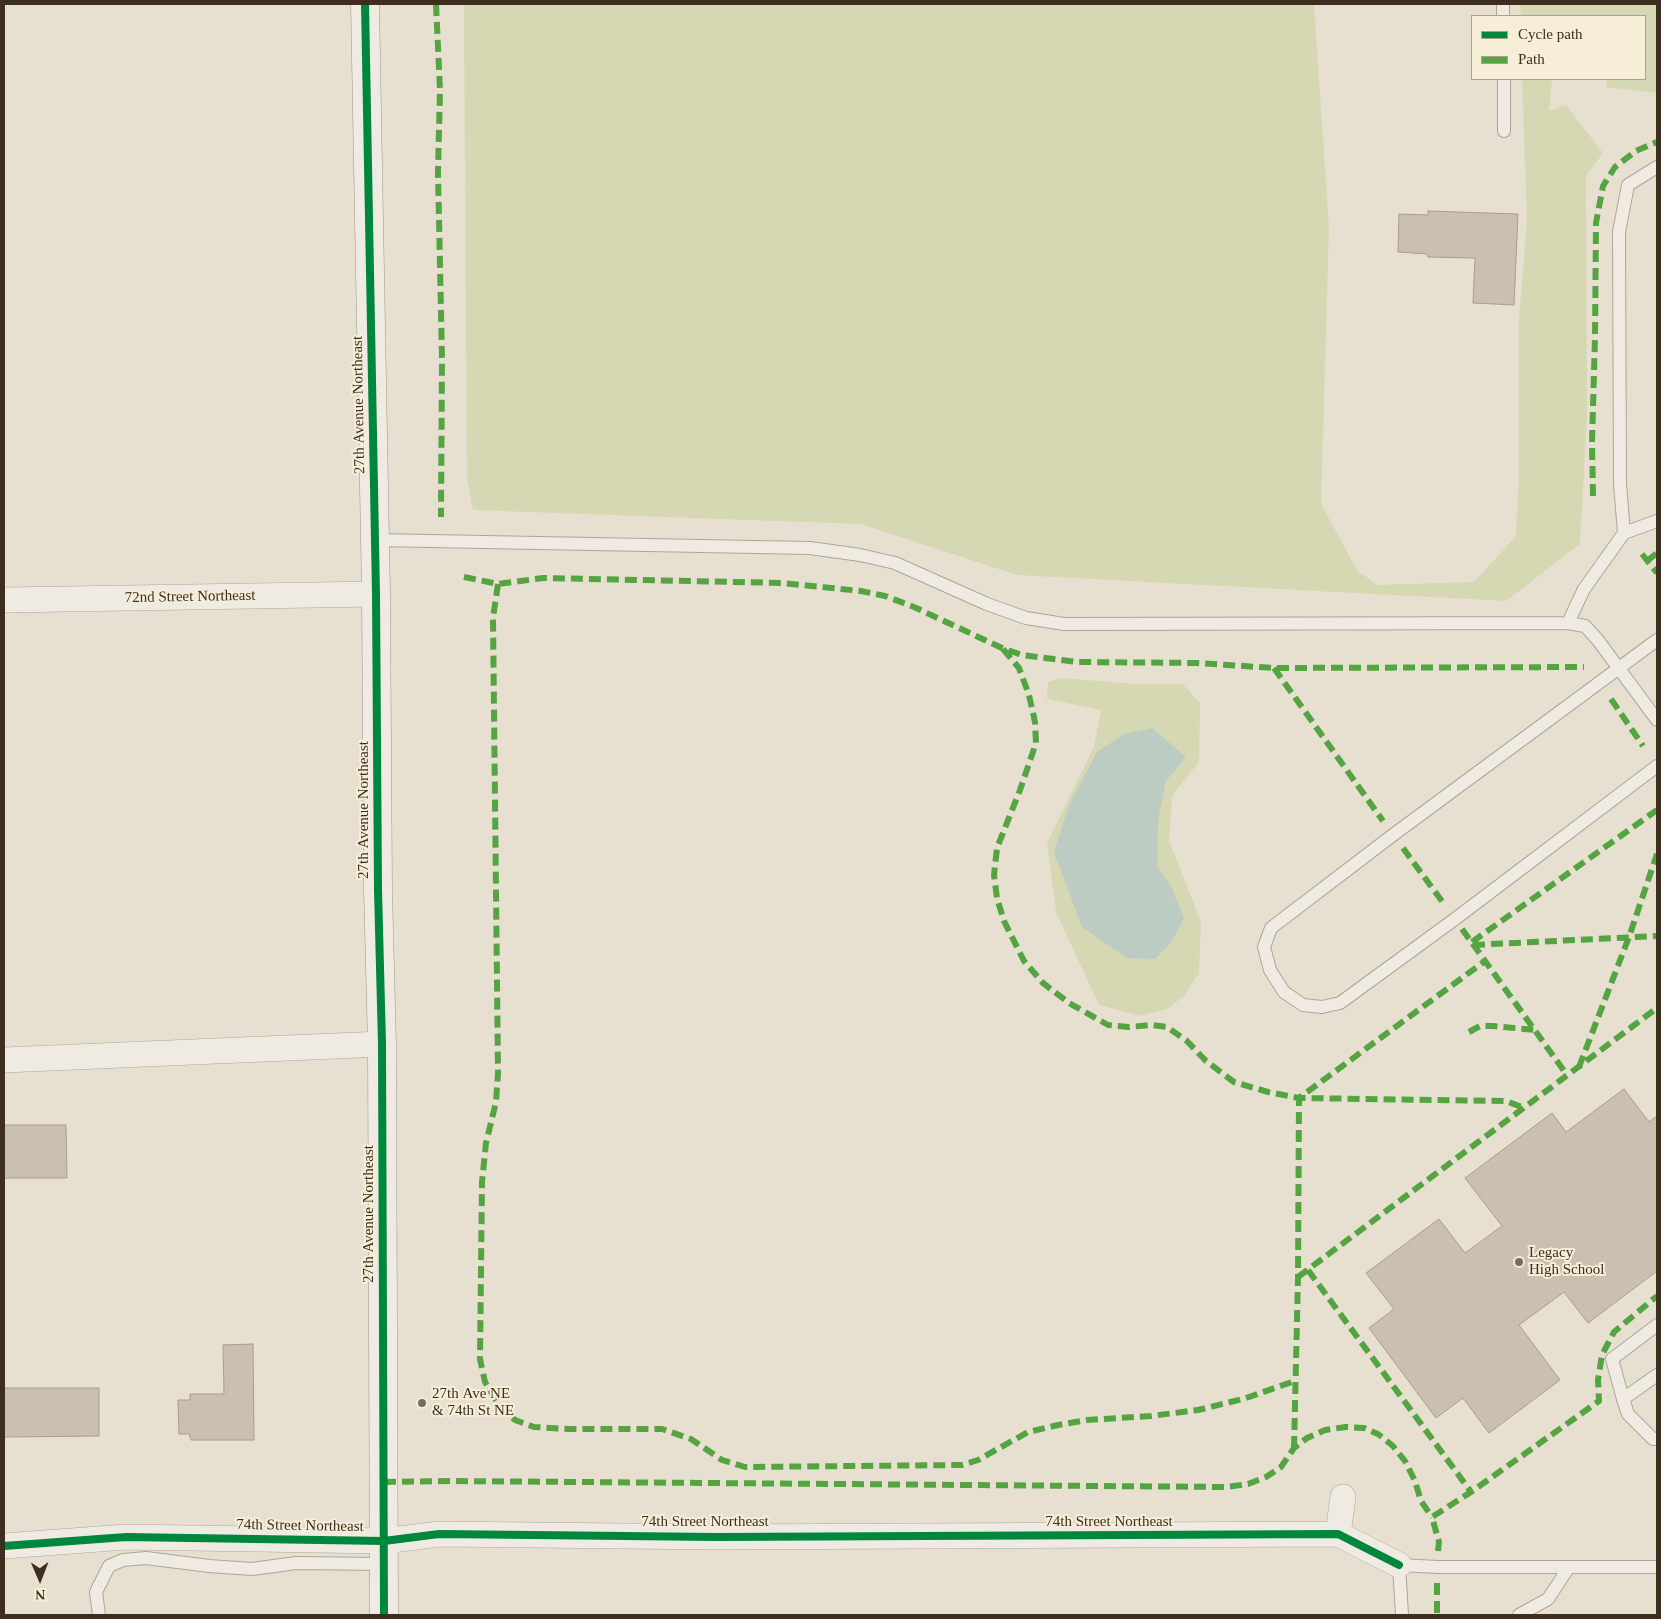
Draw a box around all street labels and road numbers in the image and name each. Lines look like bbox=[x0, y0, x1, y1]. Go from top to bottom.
street label: 27th Avenue Northeast bbox=[349, 336, 369, 474]
street label: 72nd Street Northeast bbox=[124, 587, 256, 607]
street label: 27th Avenue Northeast bbox=[355, 741, 373, 879]
street label: 27th Avenue Northeast bbox=[360, 1145, 378, 1283]
street label: 74th Street Northeast bbox=[641, 1513, 769, 1531]
street label: 74th Street Northeast bbox=[1045, 1513, 1173, 1531]
street label: 74th Street Northeast bbox=[236, 1516, 364, 1536]

